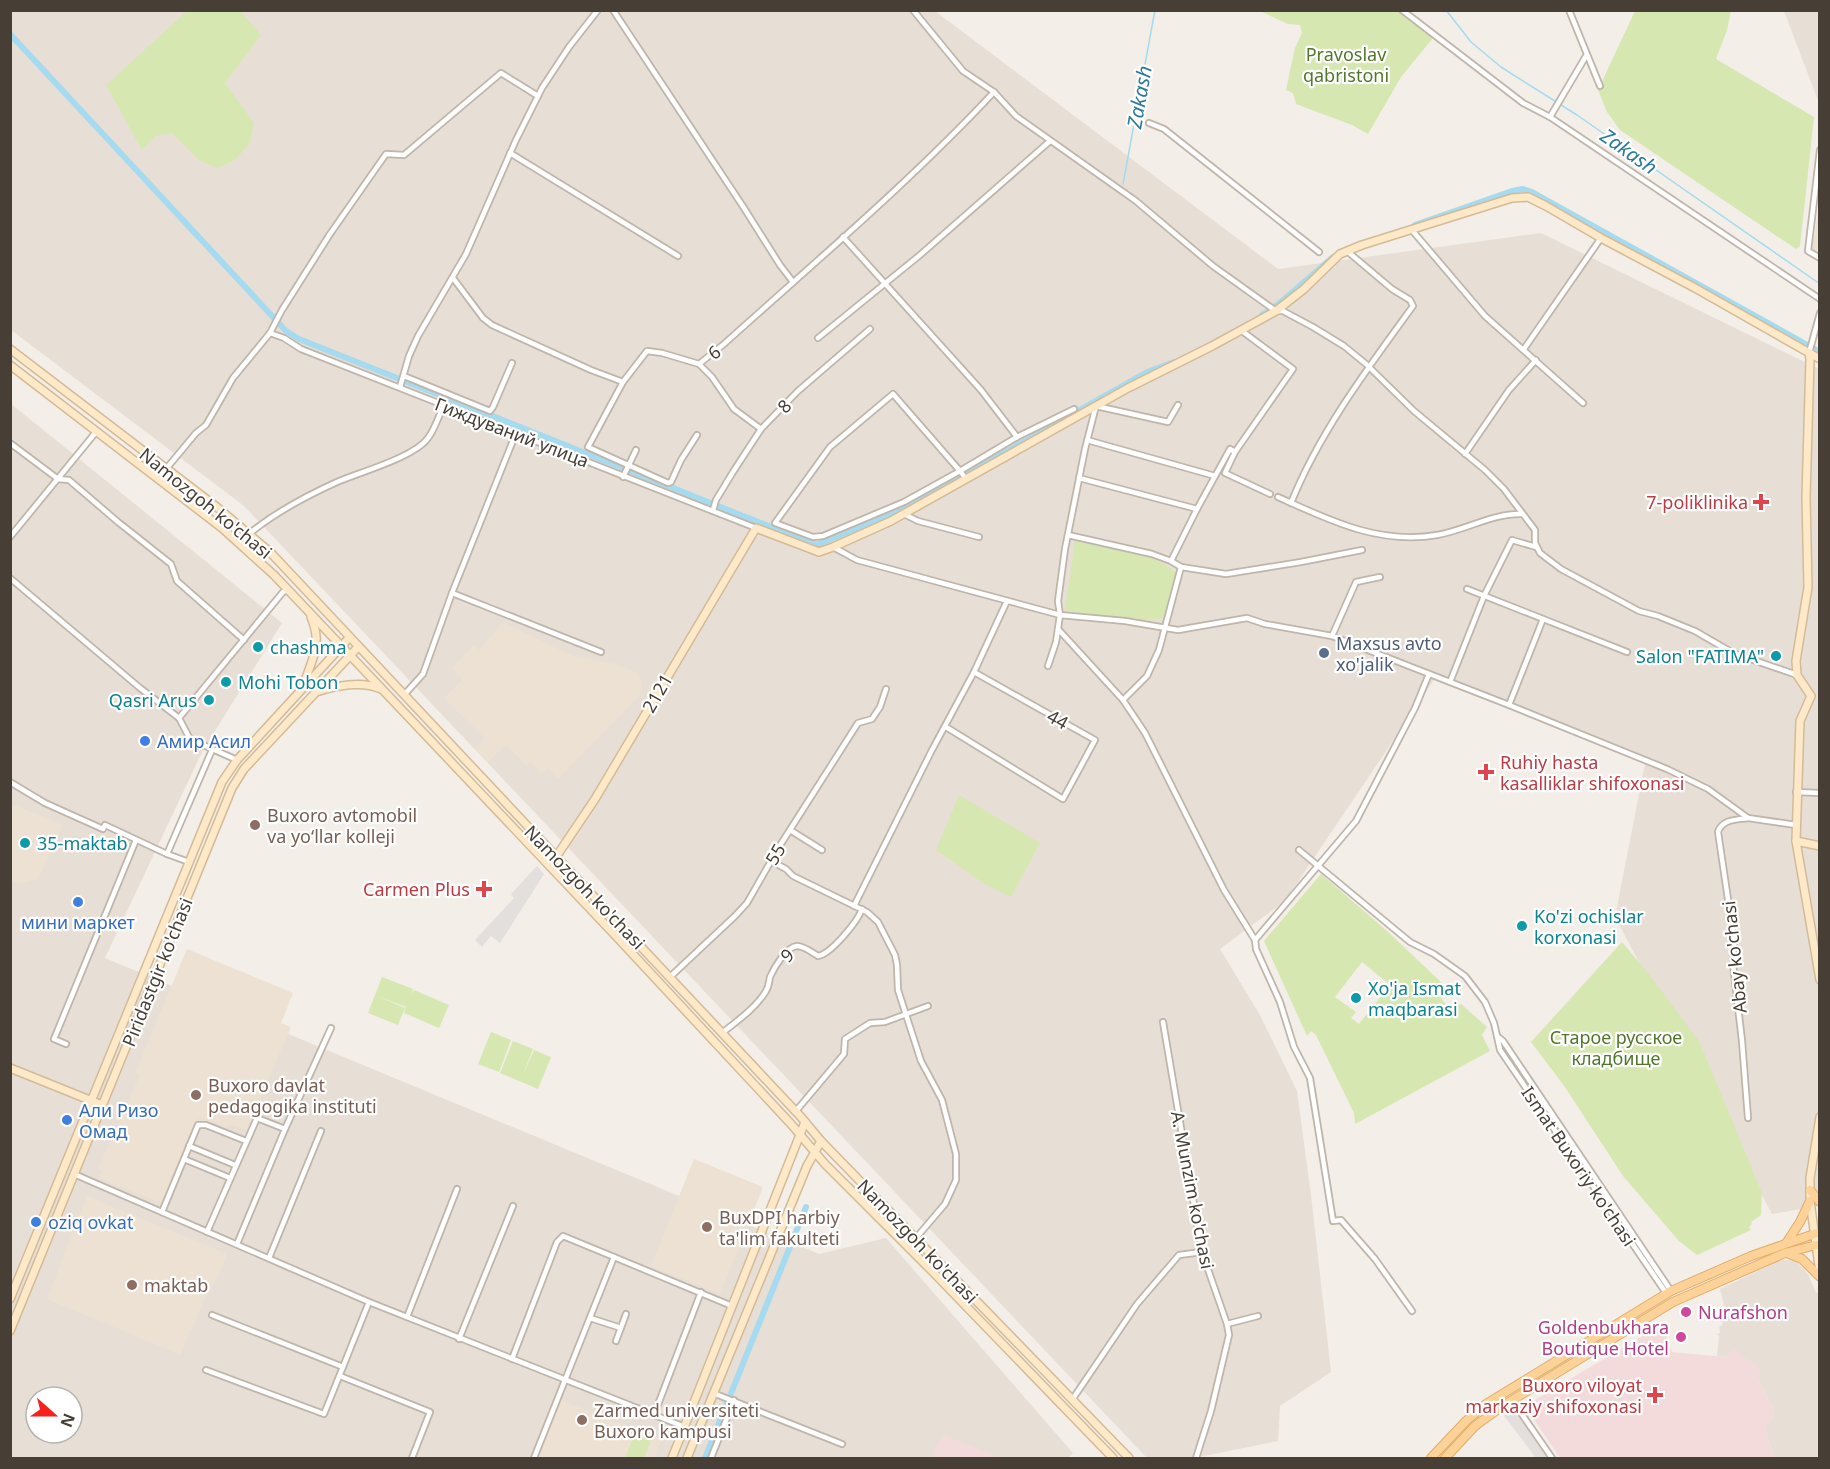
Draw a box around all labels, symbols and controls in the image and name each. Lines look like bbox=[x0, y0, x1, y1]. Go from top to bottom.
park label: Pravoslav qabristoni bbox=[1303, 42, 1389, 87]
water label: Zakash bbox=[1120, 63, 1158, 132]
water label: Zakash bbox=[1594, 121, 1663, 180]
street label: 6 bbox=[703, 339, 725, 365]
street label: Гиждуваний улица bbox=[432, 392, 592, 472]
street label: 8 bbox=[772, 394, 796, 418]
street label: Namozgoh ko'chasi bbox=[135, 442, 277, 564]
place label: 7-poliklinika bbox=[1646, 490, 1748, 514]
marker: 7-poliklinika bbox=[1752, 493, 1770, 511]
place label: Maxsus avto xo'jalik bbox=[1336, 631, 1442, 676]
place label: chashma bbox=[270, 635, 347, 659]
marker: chashma bbox=[251, 640, 265, 654]
place label: Salon "FATIMA" bbox=[1636, 644, 1764, 668]
marker: Maxsus avto xo'jalik bbox=[1317, 646, 1331, 660]
marker: Salon "FATIMA" bbox=[1769, 649, 1783, 663]
street label: 2121 bbox=[636, 669, 678, 717]
place label: Mohi Tobon bbox=[238, 670, 338, 694]
marker: Mohi Tobon bbox=[219, 675, 233, 689]
place label: Qasri Arus bbox=[109, 688, 197, 712]
marker: Qasri Arus bbox=[202, 693, 216, 707]
street label: 44 bbox=[1043, 703, 1073, 735]
place label: Амир Асил bbox=[157, 729, 251, 753]
marker: Амир Асил bbox=[138, 734, 152, 748]
place label: Ruhiy hasta kasalliklar shifoxonasi bbox=[1500, 750, 1684, 795]
marker: Ruhiy hasta kasalliklar shifoxonasi bbox=[1477, 763, 1495, 781]
place label: Buxoro avtomobil va yo‘llar kolleji bbox=[267, 803, 417, 848]
marker: Buxoro avtomobil va yo‘llar kolleji bbox=[248, 818, 262, 832]
street label: Namozgoh ko'chasi bbox=[519, 820, 651, 954]
place label: 35-maktab bbox=[37, 831, 128, 855]
marker: 35-maktab bbox=[18, 836, 32, 850]
street label: 55 bbox=[759, 839, 791, 869]
place label: Carmen Plus bbox=[363, 877, 470, 901]
marker: Carmen Plus bbox=[475, 880, 493, 898]
street label: Piridastgir ko'chasi bbox=[116, 894, 198, 1050]
marker: мини маркет bbox=[71, 895, 85, 909]
street label: Abay ko'chasi bbox=[1716, 900, 1752, 1014]
place label: Ko'zi ochislar korxonasi bbox=[1534, 904, 1644, 949]
place label: мини маркет bbox=[21, 910, 136, 934]
marker: Ko'zi ochislar korxonasi bbox=[1515, 919, 1529, 933]
street label: 9 bbox=[775, 943, 799, 967]
place label: Xo'ja Ismat maqbarasi bbox=[1368, 976, 1461, 1021]
marker: Xo'ja Ismat maqbarasi bbox=[1349, 991, 1363, 1005]
park label: Старое русское кладбище bbox=[1550, 1025, 1682, 1070]
place label: Buxoro davlat pedagogika instituti bbox=[208, 1073, 377, 1118]
street label: Ismat Buxoriy ko'chasi bbox=[1516, 1081, 1642, 1251]
marker: Buxoro davlat pedagogika instituti bbox=[189, 1088, 203, 1102]
place label: Али Ризо Омад bbox=[79, 1098, 158, 1143]
street label: A. Munzim ko'chasi bbox=[1166, 1109, 1220, 1271]
marker: Али Ризо Омад bbox=[60, 1113, 74, 1127]
street label: Namozgoh ko'chasi bbox=[852, 1174, 984, 1308]
place label: BuxDPI harbiy ta'lim fakulteti bbox=[719, 1205, 841, 1250]
place label: oziq ovkat bbox=[48, 1210, 134, 1234]
marker: oziq ovkat bbox=[29, 1215, 43, 1229]
marker: BuxDPI harbiy ta'lim fakulteti bbox=[700, 1220, 714, 1234]
place label: maktab bbox=[144, 1273, 208, 1297]
marker: maktab bbox=[125, 1278, 139, 1292]
place label: Nurafshon bbox=[1698, 1300, 1788, 1324]
marker: Nurafshon bbox=[1679, 1305, 1693, 1319]
place label: Goldenbukhara Boutique Hotel bbox=[1538, 1315, 1669, 1360]
marker: Goldenbukhara Boutique Hotel bbox=[1674, 1330, 1688, 1344]
place label: Buxoro viloyat markaziy shifoxonasi bbox=[1465, 1373, 1642, 1418]
north arrow bbox=[24, 1385, 84, 1445]
marker: Buxoro viloyat markaziy shifoxonasi bbox=[1646, 1386, 1664, 1404]
place label: Zarmed universiteti Buxoro kampusi bbox=[594, 1398, 759, 1443]
text: N bbox=[55, 1410, 81, 1430]
marker: Zarmed universiteti Buxoro kampusi bbox=[575, 1413, 589, 1427]

